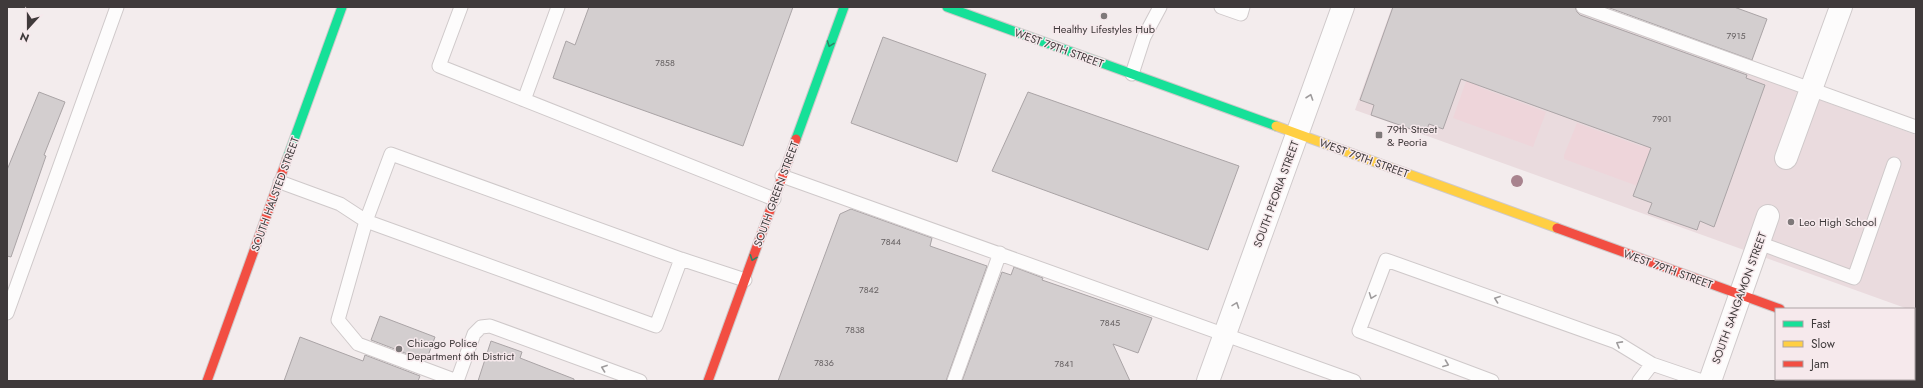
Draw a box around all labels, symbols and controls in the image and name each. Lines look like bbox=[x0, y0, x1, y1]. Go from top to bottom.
north arrow bbox=[8, 8, 48, 48]
marker: Healthy Lifestyles Hub bbox=[1099, 11, 1109, 21]
place label: Healthy Lifestyles Hub bbox=[1053, 21, 1155, 37]
street label: WEST 79TH STREET bbox=[1012, 24, 1106, 72]
text: N bbox=[17, 28, 31, 46]
house number: 7915 bbox=[1726, 29, 1746, 42]
one-way arrow bbox=[827, 40, 835, 47]
house number: 7858 bbox=[655, 56, 675, 69]
one-way arrow bbox=[1305, 94, 1314, 101]
house number: 7901 bbox=[1652, 112, 1672, 125]
place label: 79th Street & Peoria bbox=[1387, 121, 1437, 150]
marker: 79th Street & Peoria bbox=[1374, 130, 1384, 140]
street label: WEST 79TH STREET bbox=[1317, 134, 1411, 182]
street label: SOUTH HALSTED STREET bbox=[247, 135, 303, 253]
street label: SOUTH PEORIA STREET bbox=[1249, 138, 1303, 250]
street label: SOUTH GREEN STREET bbox=[749, 139, 803, 249]
place label: Leo High School bbox=[1799, 214, 1877, 230]
marker: Leo High School bbox=[1786, 217, 1796, 227]
street label: SOUTH SANGAMON STREET bbox=[1708, 230, 1770, 366]
house number: 7844 bbox=[881, 235, 901, 248]
street label: WEST 79TH STREET bbox=[1621, 245, 1715, 293]
one-way arrow bbox=[749, 254, 757, 261]
house number: 7842 bbox=[859, 283, 879, 296]
one-way arrow bbox=[1369, 293, 1377, 300]
one-way arrow bbox=[1494, 296, 1501, 304]
one-way arrow bbox=[1231, 301, 1240, 308]
legend bbox=[1775, 308, 1915, 380]
text: Fast bbox=[1811, 315, 1830, 333]
house number: 7845 bbox=[1100, 316, 1120, 329]
house number: 7838 bbox=[845, 323, 865, 336]
place label: Chicago Police Department 6th District bbox=[407, 335, 514, 364]
text: Slow bbox=[1811, 335, 1836, 353]
one-way arrow bbox=[1616, 342, 1623, 349]
marker: Chicago Police Department 6th District bbox=[394, 344, 404, 354]
text: Jam bbox=[1809, 355, 1829, 373]
house number: 7836 bbox=[814, 356, 834, 369]
house number: 7841 bbox=[1055, 357, 1073, 370]
one-way arrow bbox=[1442, 359, 1449, 367]
one-way arrow bbox=[600, 364, 607, 372]

